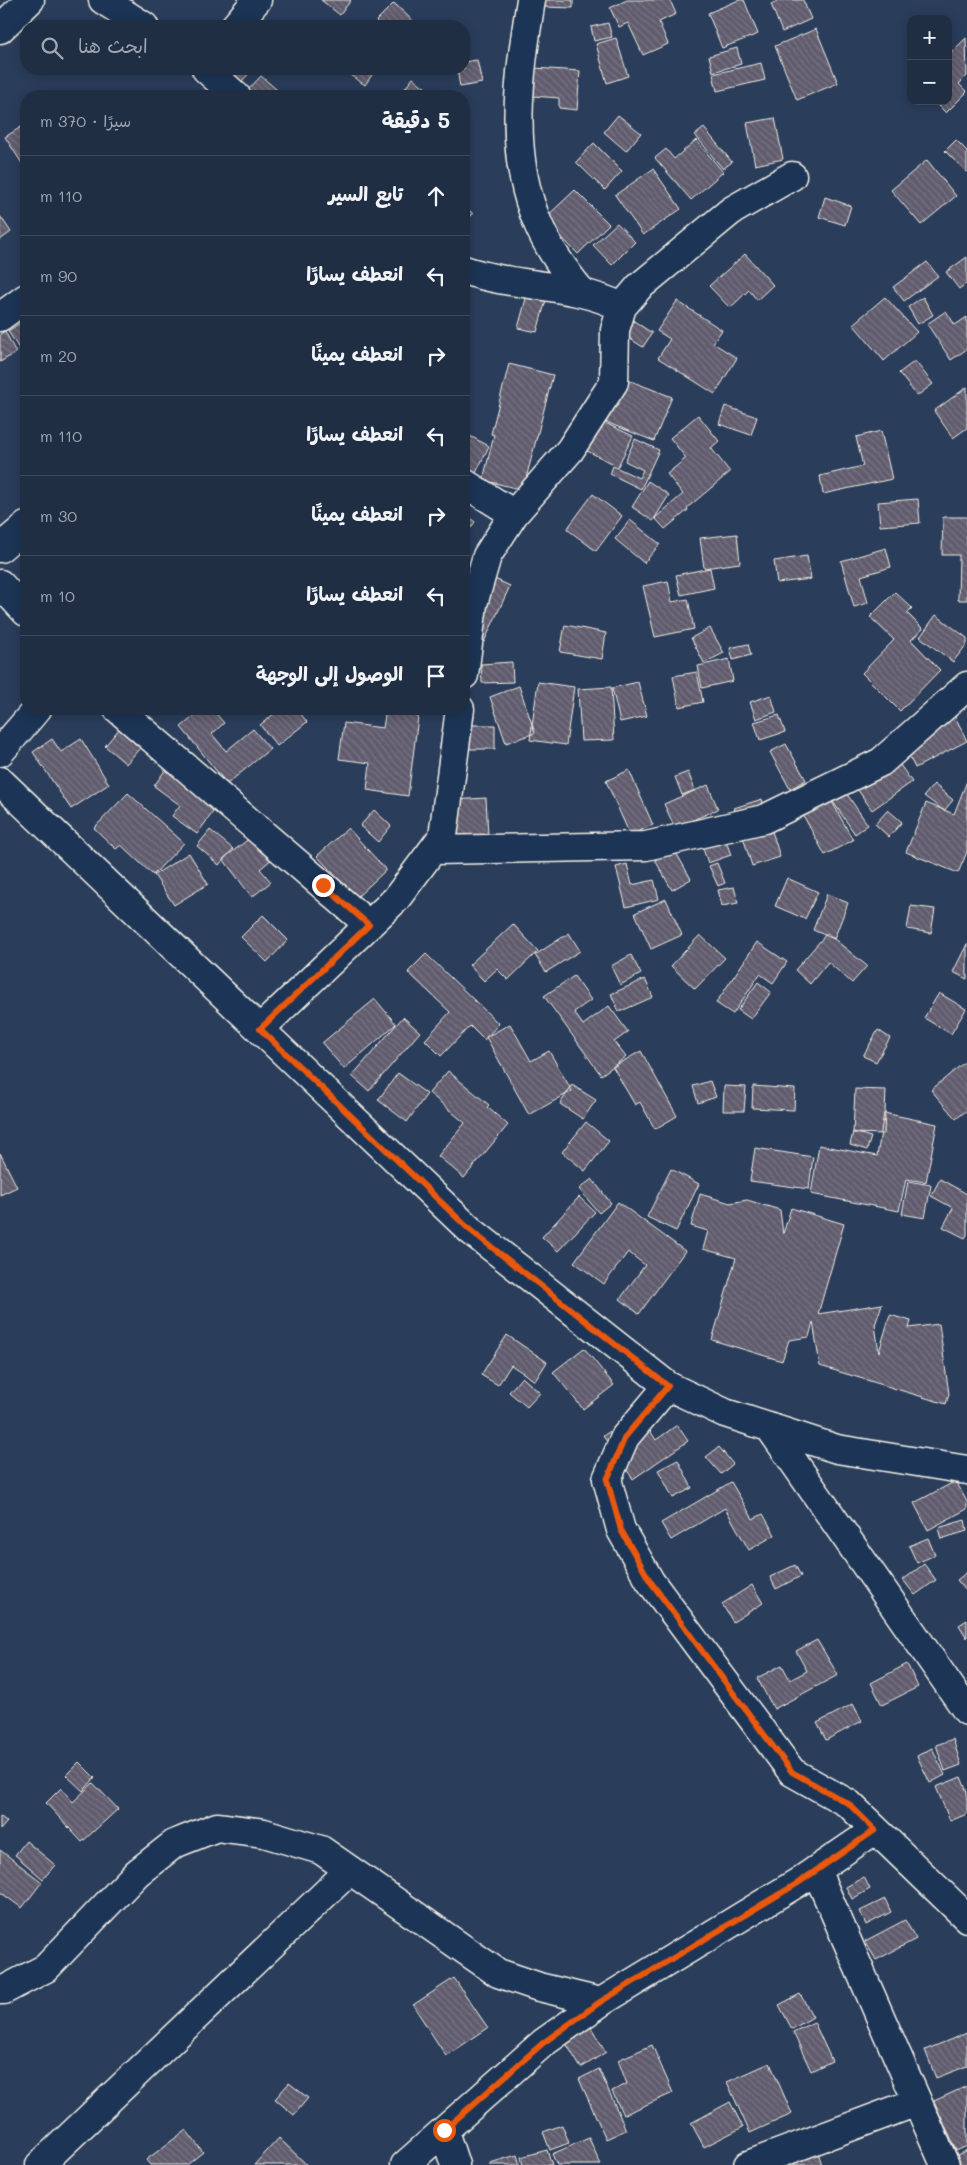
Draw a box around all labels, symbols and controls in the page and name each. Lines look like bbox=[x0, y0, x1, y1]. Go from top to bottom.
map controls bbox=[907, 15, 952, 105]
button: + bbox=[907, 15, 952, 60]
search box bbox=[20, 20, 470, 75]
text: ابحث هنا bbox=[78, 33, 148, 58]
icon: search bbox=[38, 34, 66, 62]
button: − bbox=[907, 60, 952, 105]
text: 5 دقيقة bbox=[382, 106, 450, 133]
text: سيرًا · 370 m bbox=[40, 110, 131, 131]
text: تابع السير bbox=[328, 181, 403, 206]
icon: ahead bbox=[422, 182, 450, 210]
text: 110 m bbox=[40, 185, 82, 206]
text: انعطف يسارًا bbox=[306, 261, 403, 286]
icon: left bbox=[422, 262, 450, 290]
text: 90 m bbox=[40, 265, 77, 286]
text: انعطف يمينًا bbox=[311, 341, 403, 366]
icon: right bbox=[422, 342, 450, 370]
text: 20 m bbox=[40, 345, 77, 366]
text: انعطف يسارًا bbox=[306, 421, 403, 446]
icon: left bbox=[422, 422, 450, 450]
text: 110 m bbox=[40, 425, 82, 446]
text: انعطف يمينًا bbox=[311, 501, 403, 526]
icon: right bbox=[422, 502, 450, 530]
text: 30 m bbox=[40, 505, 77, 526]
text: انعطف يسارًا bbox=[306, 581, 403, 606]
icon: left bbox=[422, 582, 450, 610]
text: 10 m bbox=[40, 585, 75, 606]
text: الوصول إلى الوجهة bbox=[256, 661, 403, 686]
icon: arrive bbox=[422, 662, 450, 690]
route end bbox=[312, 874, 335, 897]
route start bbox=[433, 2119, 456, 2142]

